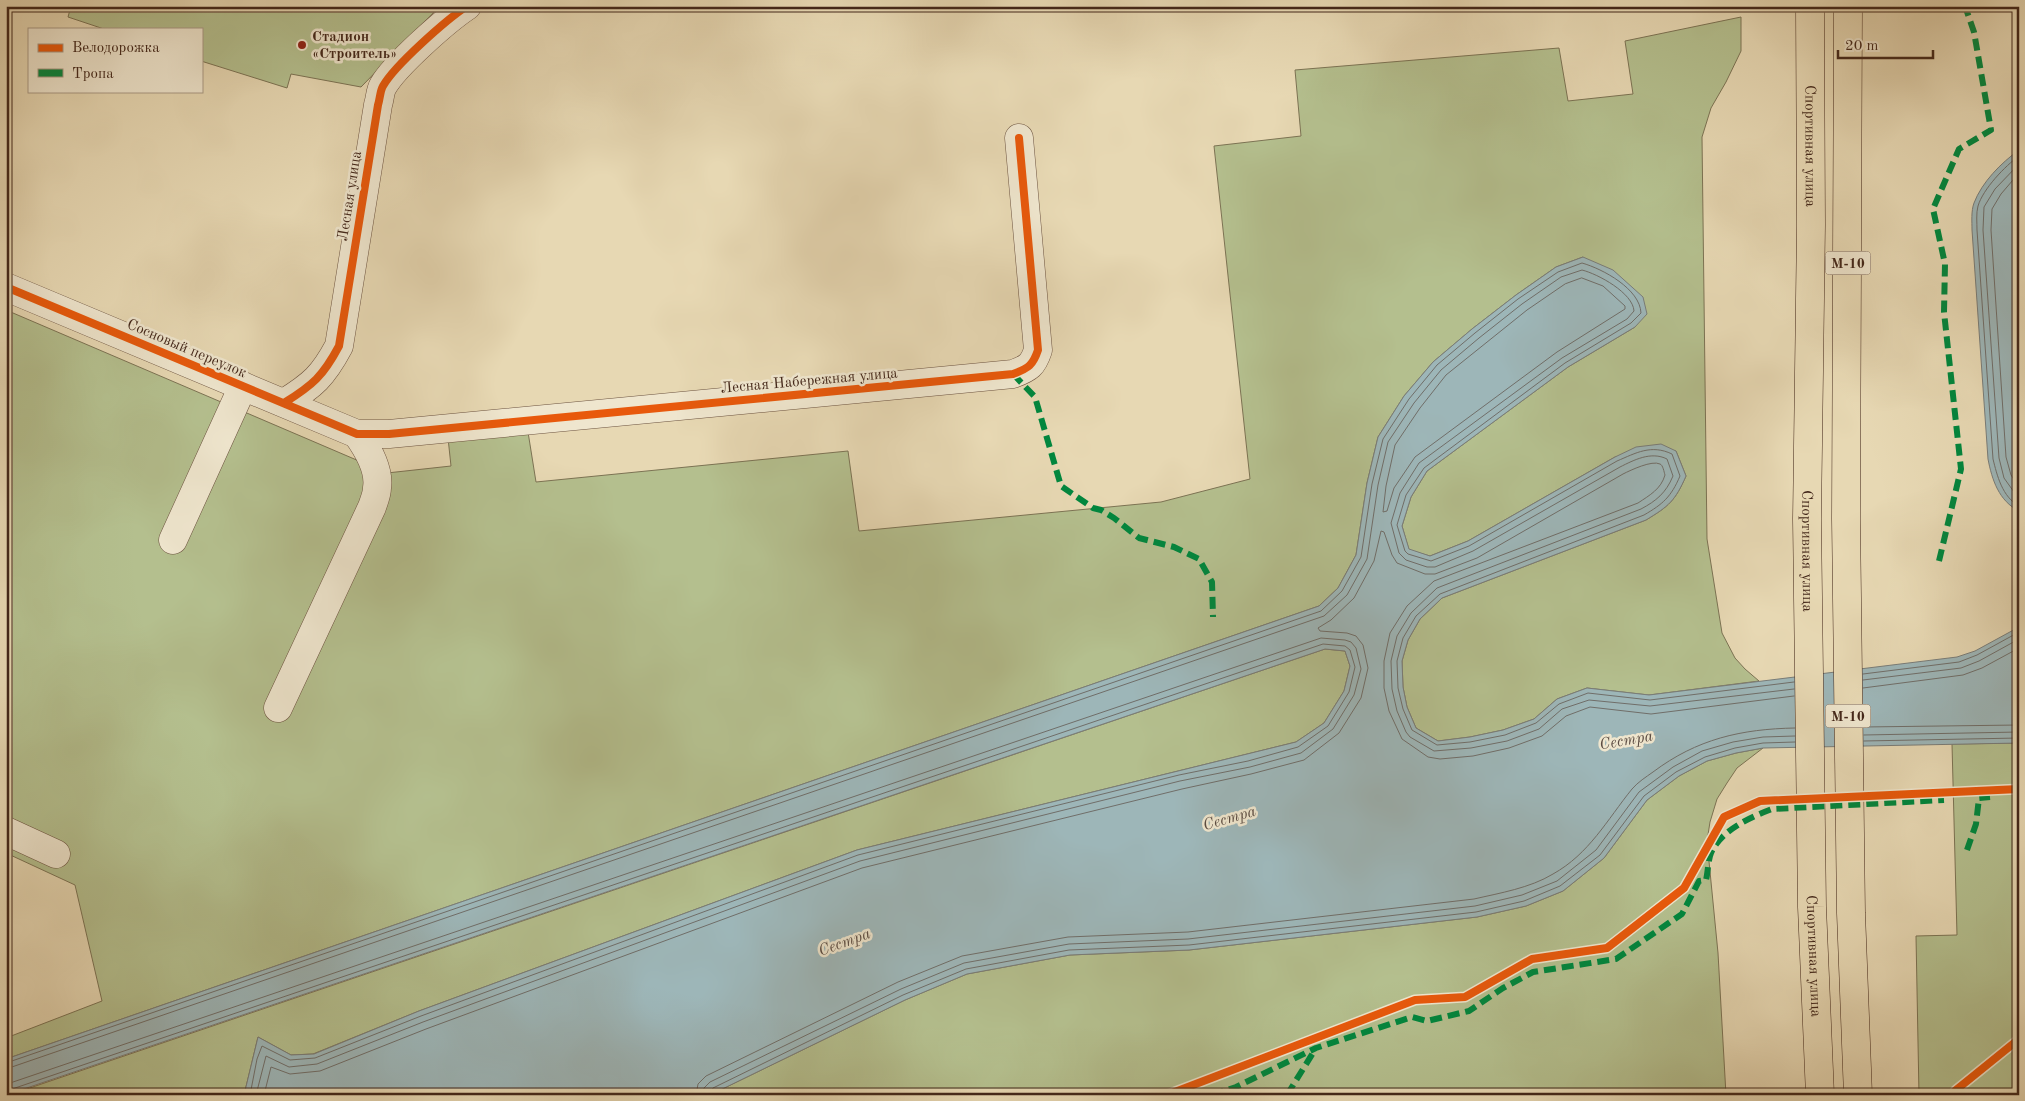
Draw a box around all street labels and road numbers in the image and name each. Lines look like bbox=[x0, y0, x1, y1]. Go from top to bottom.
street label: Спортивная улица bbox=[1801, 85, 1817, 208]
street label: Лесная улица bbox=[336, 149, 365, 242]
road number: М-10 bbox=[1826, 252, 1870, 274]
street label: Сосновый переулок bbox=[124, 317, 249, 382]
street label: Лесная Набережная улица bbox=[720, 366, 899, 397]
street label: Спортивная улица bbox=[1798, 490, 1814, 613]
road number: М-10 bbox=[1826, 704, 1870, 728]
street label: Спортивная улица bbox=[1803, 895, 1823, 1018]

